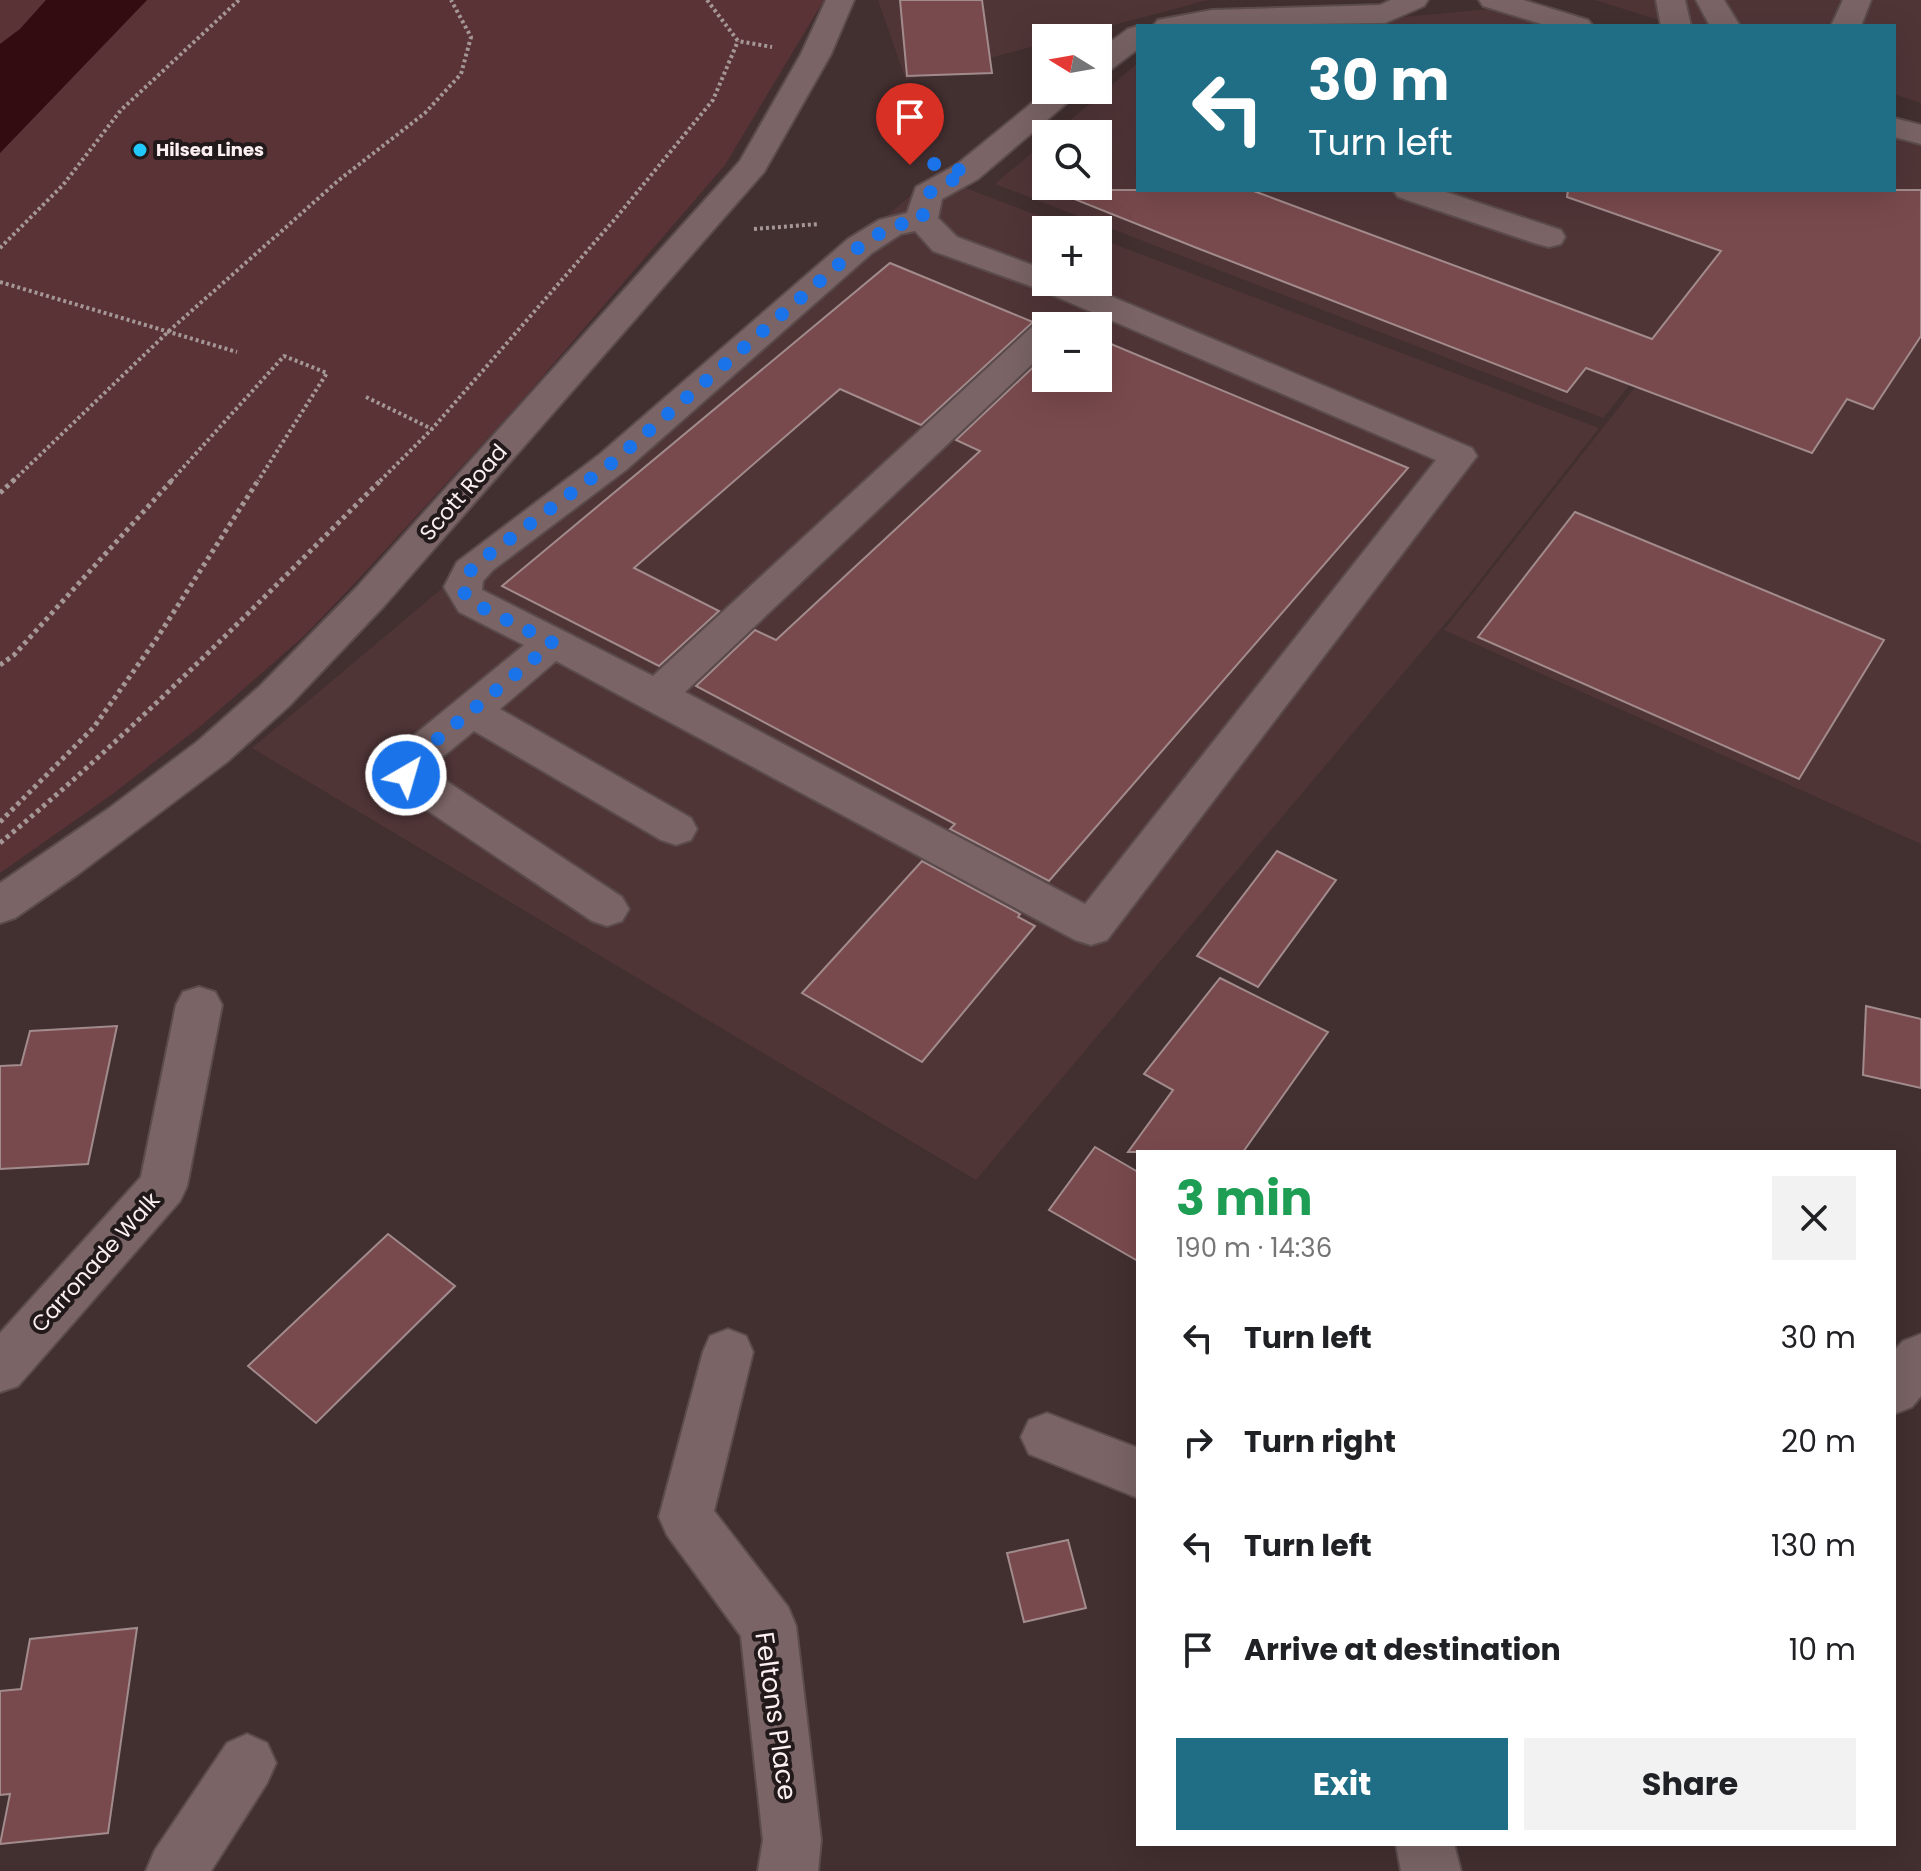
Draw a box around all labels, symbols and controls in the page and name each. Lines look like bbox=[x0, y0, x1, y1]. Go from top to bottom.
north arrow bbox=[1032, 24, 1112, 104]
map controls bbox=[1032, 24, 1112, 392]
text: 30 m bbox=[1308, 41, 1450, 120]
icon: left bbox=[1176, 56, 1280, 160]
pin bbox=[876, 83, 944, 165]
icon: arrive bbox=[888, 95, 932, 139]
text: Turn left bbox=[1308, 117, 1453, 168]
button: search bbox=[1032, 120, 1112, 200]
place label: Hilsea Lines bbox=[156, 137, 264, 162]
marker: Hilsea Lines bbox=[131, 141, 149, 159]
button: + bbox=[1032, 216, 1112, 296]
button: − bbox=[1032, 312, 1112, 392]
street label: Scott Road bbox=[412, 437, 514, 548]
position arrow bbox=[364, 733, 448, 817]
text: 3 min bbox=[1176, 1165, 1313, 1232]
button: close bbox=[1772, 1176, 1856, 1260]
street label: Carronade Walk bbox=[24, 1185, 167, 1339]
text: 190 m · 14:36 bbox=[1176, 1230, 1332, 1266]
icon: left bbox=[1176, 1316, 1220, 1360]
text: Turn left bbox=[1244, 1316, 1372, 1359]
text: 30 m bbox=[1781, 1316, 1856, 1359]
icon: right bbox=[1176, 1420, 1220, 1464]
text: Turn right bbox=[1244, 1420, 1396, 1463]
text: 20 m bbox=[1781, 1420, 1856, 1463]
icon: left bbox=[1176, 1524, 1220, 1568]
text: Turn left bbox=[1244, 1524, 1372, 1567]
text: 130 m bbox=[1771, 1524, 1856, 1567]
icon: arrive bbox=[1176, 1628, 1220, 1672]
text: Arrive at destination bbox=[1244, 1628, 1561, 1671]
text: 10 m bbox=[1789, 1628, 1856, 1671]
street label: Feltons Place bbox=[746, 1629, 806, 1803]
button: Exit bbox=[1176, 1738, 1508, 1830]
button: Share bbox=[1524, 1738, 1856, 1830]

